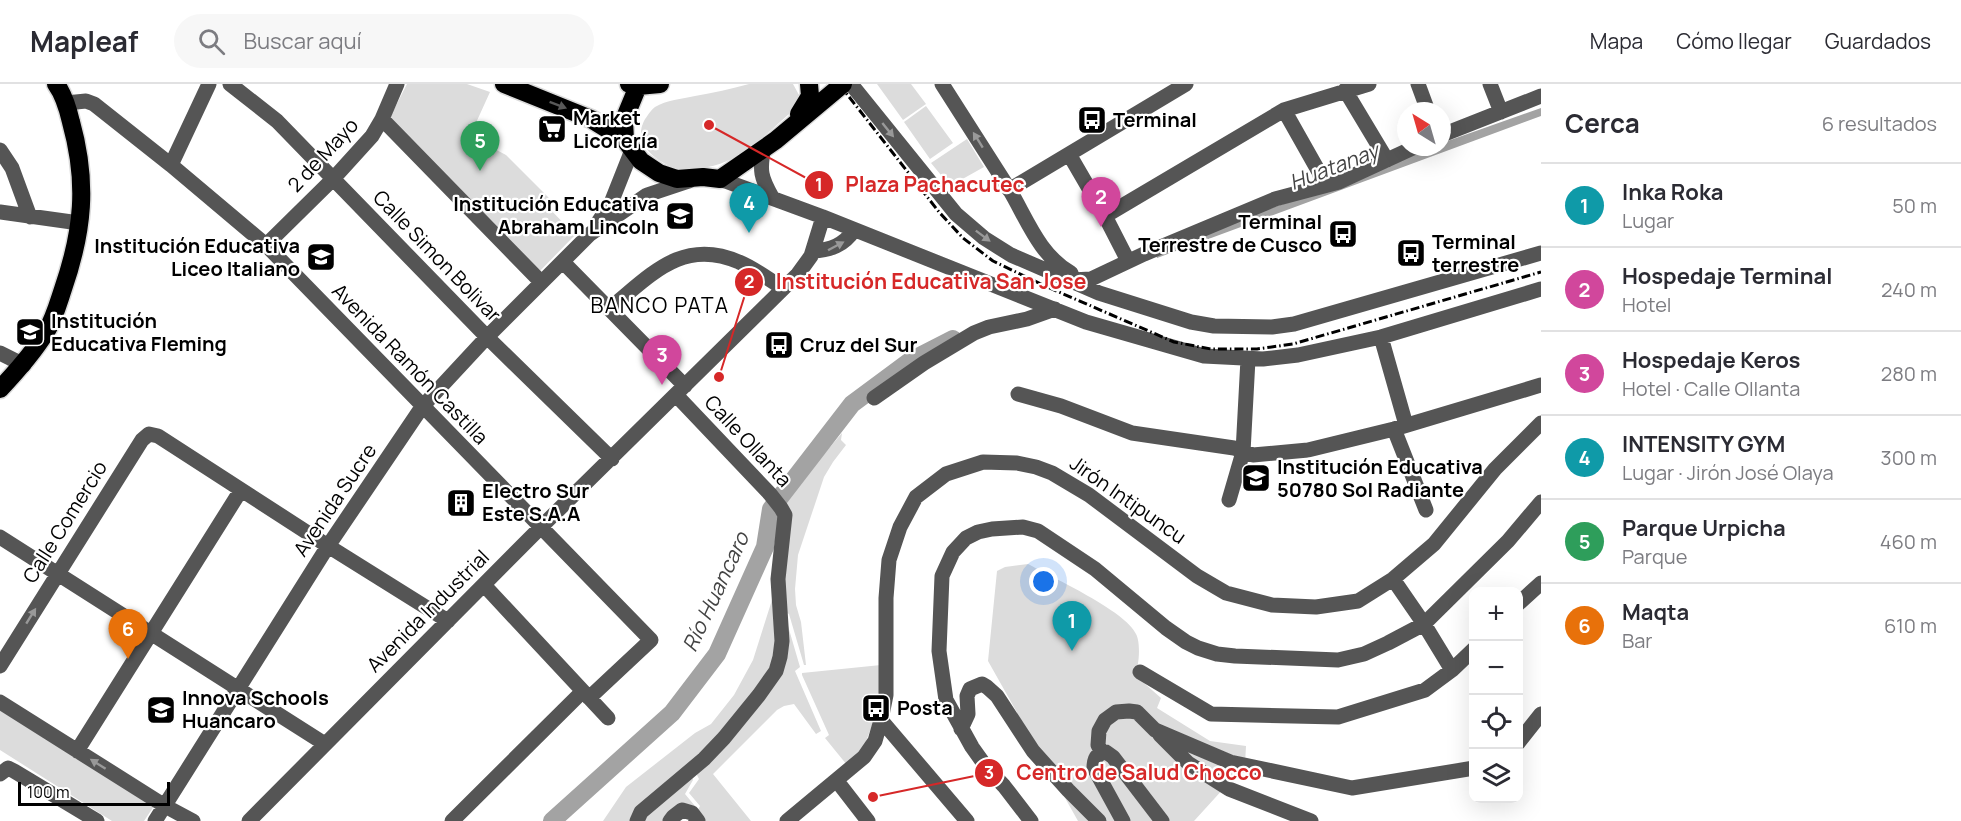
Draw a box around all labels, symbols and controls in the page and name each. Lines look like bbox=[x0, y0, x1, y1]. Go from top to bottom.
search box bbox=[174, 14, 594, 68]
text: Mapleaf bbox=[30, 22, 138, 60]
icon: search bbox=[195, 25, 228, 58]
text: Buscar aquí bbox=[243, 26, 362, 56]
text: Mapa bbox=[1590, 27, 1643, 55]
text: Cómo llegar bbox=[1676, 27, 1792, 55]
text: Guardados bbox=[1825, 27, 1931, 55]
one-way arrow bbox=[549, 101, 567, 111]
north arrow bbox=[1397, 102, 1451, 156]
place label: Market Licorería bbox=[573, 104, 658, 154]
bus stop icon: Terminal bbox=[1076, 104, 1108, 136]
text: Cerca bbox=[1565, 105, 1640, 141]
place label: Terminal bbox=[1113, 106, 1197, 133]
text: 6 resultados bbox=[1822, 110, 1937, 137]
street label: 2 de Mayo bbox=[281, 112, 364, 198]
supermarket icon: Market Licorería bbox=[536, 113, 568, 145]
pin: 5 bbox=[460, 122, 500, 171]
one-way arrow bbox=[881, 122, 893, 137]
one-way arrow bbox=[972, 132, 983, 149]
water label: Huatanay bbox=[1285, 135, 1385, 196]
callout: Plaza Pachacutec bbox=[804, 165, 1037, 204]
text: Plaza Pachacutec bbox=[845, 170, 1025, 198]
text: 1 bbox=[815, 172, 823, 196]
text: Inka Roka bbox=[1622, 177, 1723, 207]
pin: 2 bbox=[1082, 178, 1120, 227]
street label: Calle Simon Bolivar bbox=[367, 184, 507, 327]
pin: 4 bbox=[730, 184, 768, 233]
place label: Institución Educativa Abraham Lincoln bbox=[453, 190, 659, 240]
text: 1 bbox=[1580, 192, 1589, 219]
text: 50 m bbox=[1892, 192, 1937, 219]
school or university icon: Institución Educativa Abraham Lincoln bbox=[664, 200, 696, 232]
text: Lugar bbox=[1622, 207, 1674, 234]
place label: Terminal Terrestre de Cusco bbox=[1138, 208, 1322, 258]
bus stop icon: Terminal Terrestre de Cusco bbox=[1327, 218, 1359, 250]
place label: Terminal terrestre bbox=[1432, 228, 1519, 278]
one-way arrow bbox=[974, 230, 990, 242]
place label: Institución Educativa Liceo Italiano bbox=[94, 232, 300, 282]
bus stop icon: Terminal terrestre bbox=[1395, 237, 1427, 269]
school or university icon: Institución Educativa Liceo Italiano bbox=[305, 241, 337, 273]
one-way arrow bbox=[828, 241, 845, 250]
text: Hospedaje Terminal bbox=[1622, 261, 1832, 291]
callout: Institución Educativa San Jose bbox=[734, 262, 1099, 301]
text: Institución Educativa San Jose bbox=[776, 267, 1086, 295]
text: 2 bbox=[744, 269, 754, 293]
text: 2 bbox=[1579, 276, 1590, 303]
text: 240 m bbox=[1881, 276, 1937, 303]
street label: Avenida Ramón Castilla bbox=[326, 277, 494, 450]
district label: BANCO PATA bbox=[590, 291, 730, 319]
text: Hotel bbox=[1622, 291, 1672, 318]
place label: Institución Educativa Fleming bbox=[51, 307, 227, 357]
school or university icon: Institución Educativa Fleming bbox=[14, 316, 46, 348]
bus stop icon: Cruz del Sur bbox=[763, 329, 795, 361]
place label: Cruz del Sur bbox=[800, 331, 918, 358]
pin: 3 bbox=[642, 336, 682, 385]
text: Hospedaje Keros bbox=[1622, 345, 1801, 375]
text: 3 bbox=[1579, 360, 1590, 387]
text: 280 m bbox=[1881, 360, 1937, 387]
text: Hotel · Calle Ollanta bbox=[1622, 375, 1800, 402]
street label: Calle Ollanta bbox=[699, 389, 798, 492]
text: INTENSITY GYM bbox=[1622, 429, 1785, 459]
street label: Avenida Sucre bbox=[287, 438, 382, 561]
text: 4 bbox=[1578, 444, 1591, 471]
text: 300 m bbox=[1881, 444, 1937, 471]
street label: Jirón Intipuncu bbox=[1065, 449, 1192, 550]
place label: Institución Educativa 50780 Sol Radiante bbox=[1277, 453, 1483, 503]
street label: Calle Comercio bbox=[16, 455, 113, 588]
text: Lugar · Jirón José Olaya bbox=[1622, 459, 1834, 486]
school or university icon: Institución Educativa 50780 Sol Radiante bbox=[1240, 462, 1272, 494]
place label: Electro Sur Este S.A.A bbox=[482, 477, 589, 527]
building icon: Electro Sur Este S.A.A bbox=[445, 487, 477, 519]
text: Parque Urpicha bbox=[1622, 513, 1786, 543]
water label: Río Huancaro bbox=[675, 526, 756, 656]
text: 5 bbox=[1579, 528, 1590, 555]
text: 460 m bbox=[1880, 528, 1937, 555]
street label: Avenida Industrial bbox=[360, 543, 495, 678]
text: Parque bbox=[1622, 543, 1687, 570]
your location bbox=[1029, 567, 1058, 596]
map controls bbox=[1469, 587, 1523, 803]
button: + bbox=[1469, 587, 1523, 641]
text: Maqta bbox=[1622, 597, 1689, 627]
pin: 1 bbox=[1052, 602, 1092, 651]
one-way arrow bbox=[25, 608, 36, 624]
pin: 6 bbox=[108, 610, 148, 659]
text: 6 bbox=[1578, 612, 1591, 639]
text: 610 m bbox=[1884, 612, 1937, 639]
text: Bar bbox=[1622, 627, 1653, 654]
button: − bbox=[1469, 641, 1523, 695]
place label: Innova Schools Huancaro bbox=[182, 684, 329, 734]
bus stop icon: Posta bbox=[860, 692, 892, 724]
school or university icon: Innova Schools Huancaro bbox=[145, 694, 177, 726]
place label: Posta bbox=[897, 694, 953, 721]
button: locate bbox=[1469, 695, 1523, 749]
button: layers bbox=[1469, 749, 1523, 803]
callout: Centro de Salud Chocco bbox=[974, 753, 1273, 792]
one-way arrow bbox=[90, 758, 106, 769]
text: Centro de Salud Chocco bbox=[1016, 758, 1262, 786]
text: 3 bbox=[984, 760, 994, 784]
scale bar bbox=[18, 779, 170, 806]
text: 100 m bbox=[27, 781, 70, 803]

